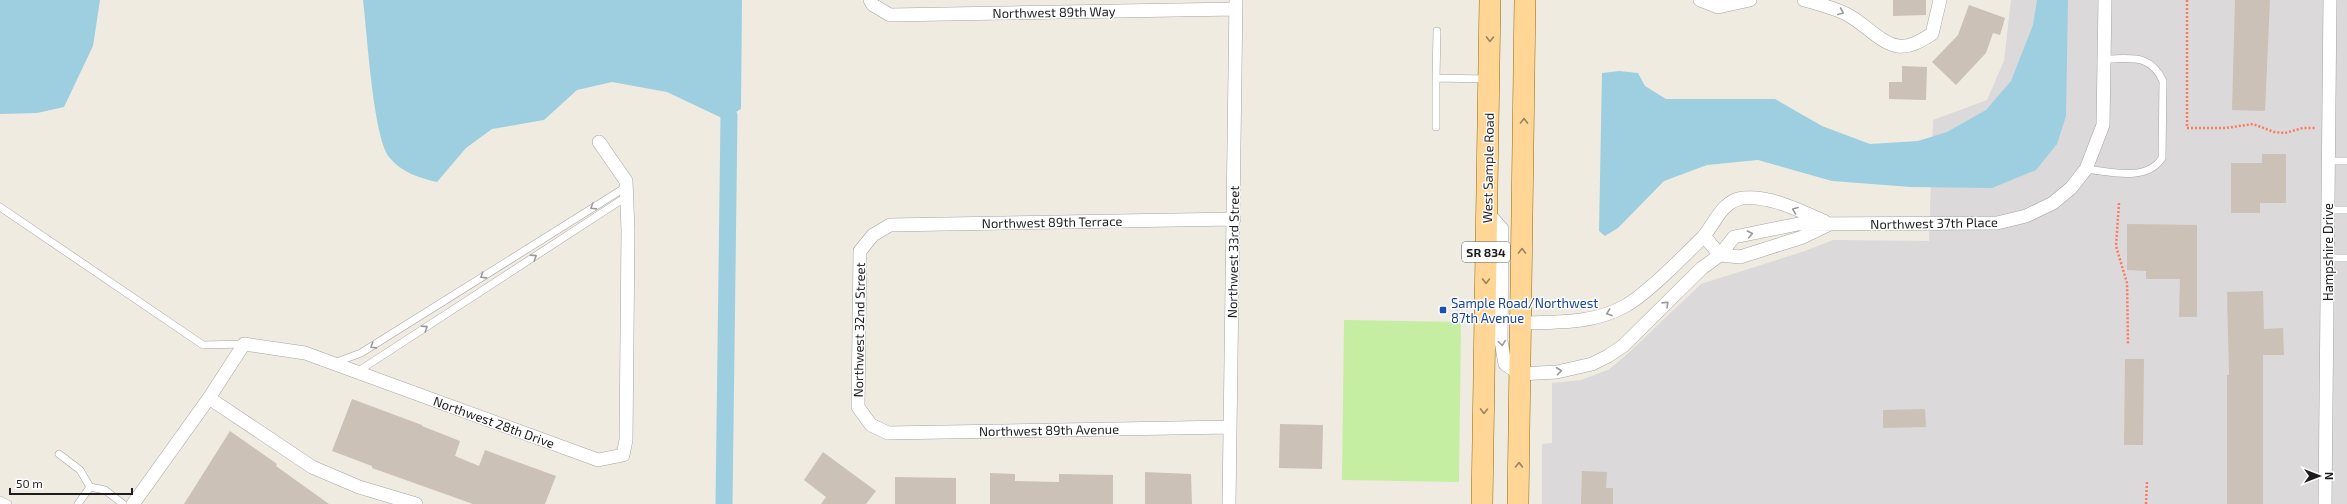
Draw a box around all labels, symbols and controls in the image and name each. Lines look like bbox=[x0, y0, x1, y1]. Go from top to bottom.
street label: Northwest 89th Way bbox=[992, 3, 1116, 21]
one-way arrow bbox=[1837, 7, 1845, 15]
one-way arrow bbox=[1485, 36, 1494, 42]
street label: West Sample Road bbox=[1479, 113, 1497, 223]
one-way arrow bbox=[1520, 118, 1528, 124]
street label: Northwest 33rd Street bbox=[1224, 186, 1242, 318]
one-way arrow bbox=[590, 203, 597, 210]
street label: Hampshire Drive bbox=[2320, 203, 2336, 301]
one-way arrow bbox=[1792, 206, 1799, 214]
street label: Northwest 89th Terrace bbox=[982, 213, 1122, 231]
street label: Northwest 37th Place bbox=[1870, 214, 1998, 232]
one-way arrow bbox=[1747, 230, 1753, 238]
road number: SR 834 bbox=[1462, 242, 1510, 262]
one-way arrow bbox=[1518, 248, 1526, 254]
one-way arrow bbox=[530, 254, 537, 262]
street label: Northwest 32nd Street bbox=[850, 262, 868, 398]
one-way arrow bbox=[480, 272, 487, 279]
one-way arrow bbox=[1482, 278, 1490, 284]
place label: Sample Road/Northwest 87th Avenue bbox=[1451, 295, 1598, 326]
one-way arrow bbox=[1661, 301, 1669, 308]
marker: Sample Road/Northwest 87th Avenue bbox=[1438, 305, 1448, 315]
one-way arrow bbox=[1606, 308, 1613, 316]
one-way arrow bbox=[420, 326, 427, 333]
one-way arrow bbox=[1497, 340, 1506, 346]
one-way arrow bbox=[370, 341, 377, 348]
one-way arrow bbox=[1556, 367, 1562, 376]
street label: Northwest 28th Drive bbox=[431, 393, 557, 451]
one-way arrow bbox=[1480, 408, 1488, 414]
street label: Northwest 89th Avenue bbox=[979, 421, 1119, 439]
north arrow bbox=[2299, 456, 2339, 496]
one-way arrow bbox=[1515, 462, 1523, 468]
scale bar bbox=[10, 470, 132, 496]
text: N bbox=[2323, 472, 2336, 480]
text: 50 m bbox=[16, 476, 43, 490]

